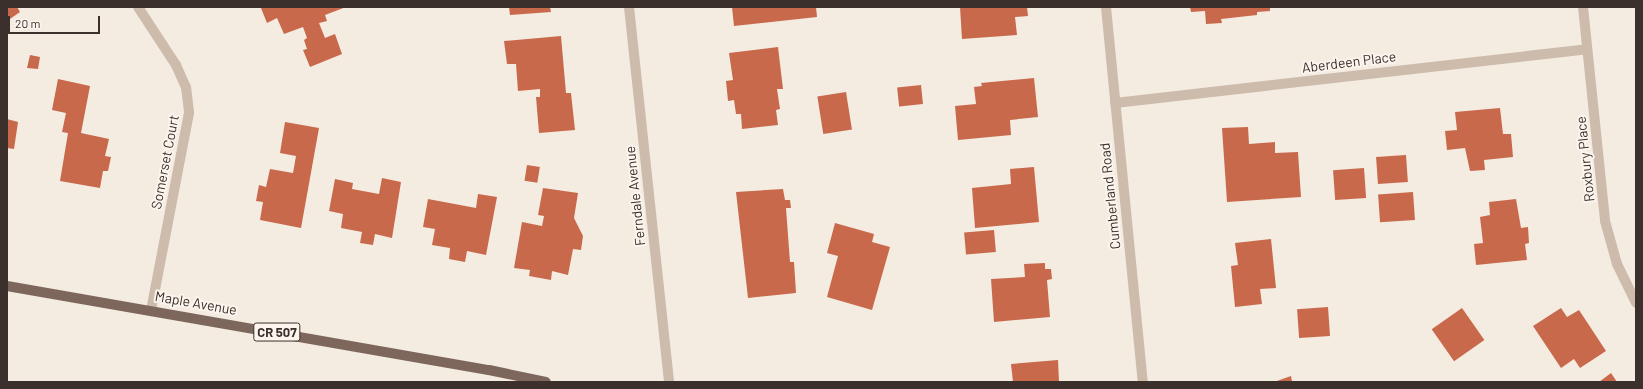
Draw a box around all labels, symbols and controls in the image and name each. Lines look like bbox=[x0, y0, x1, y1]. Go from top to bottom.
scale bar bbox=[10, 8, 102, 34]
text: 20 m bbox=[15, 16, 41, 30]
street label: Aberdeen Place bbox=[1301, 48, 1397, 76]
street label: Somerset Court bbox=[148, 113, 182, 211]
street label: Roxbury Place bbox=[1572, 115, 1598, 203]
street label: Cumberland Road bbox=[1096, 142, 1124, 250]
street label: Ferndale Avenue bbox=[621, 145, 649, 247]
street label: Maple Avenue bbox=[154, 288, 238, 318]
road number: CR 507 bbox=[253, 321, 301, 343]

